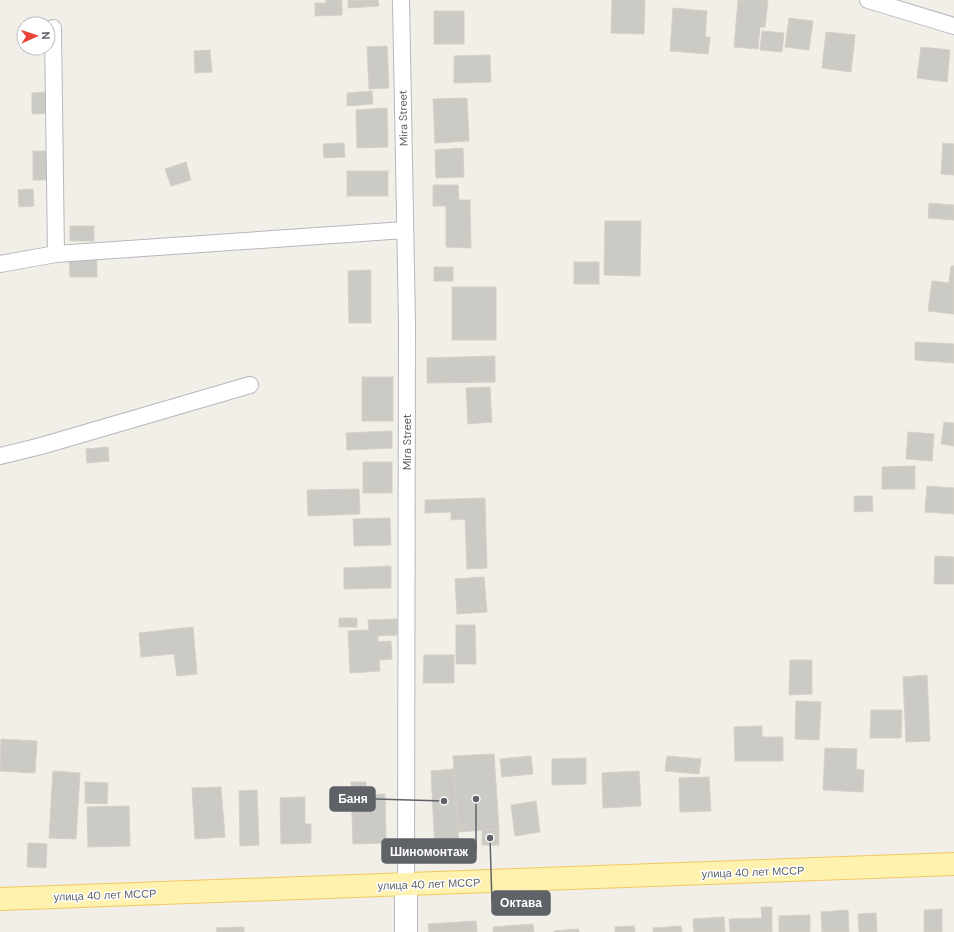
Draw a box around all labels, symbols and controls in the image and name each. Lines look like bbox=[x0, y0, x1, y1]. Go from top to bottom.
north arrow bbox=[16, 16, 56, 56]
text: N bbox=[39, 31, 53, 40]
street label: Mira Street bbox=[396, 90, 410, 146]
street label: Mira Street bbox=[400, 414, 414, 470]
callout: Баня bbox=[330, 787, 375, 811]
text: Баня bbox=[338, 791, 368, 807]
callout: Шиномонтаж bbox=[382, 839, 476, 863]
text: Шиномонтаж bbox=[390, 844, 469, 860]
street label: улица 40 лет МССР bbox=[701, 863, 805, 881]
street label: улица 40 лет МССР bbox=[377, 875, 481, 893]
street label: улица 40 лет МССР bbox=[53, 886, 157, 904]
callout: Октава bbox=[492, 891, 550, 915]
text: Октава bbox=[500, 895, 542, 911]

